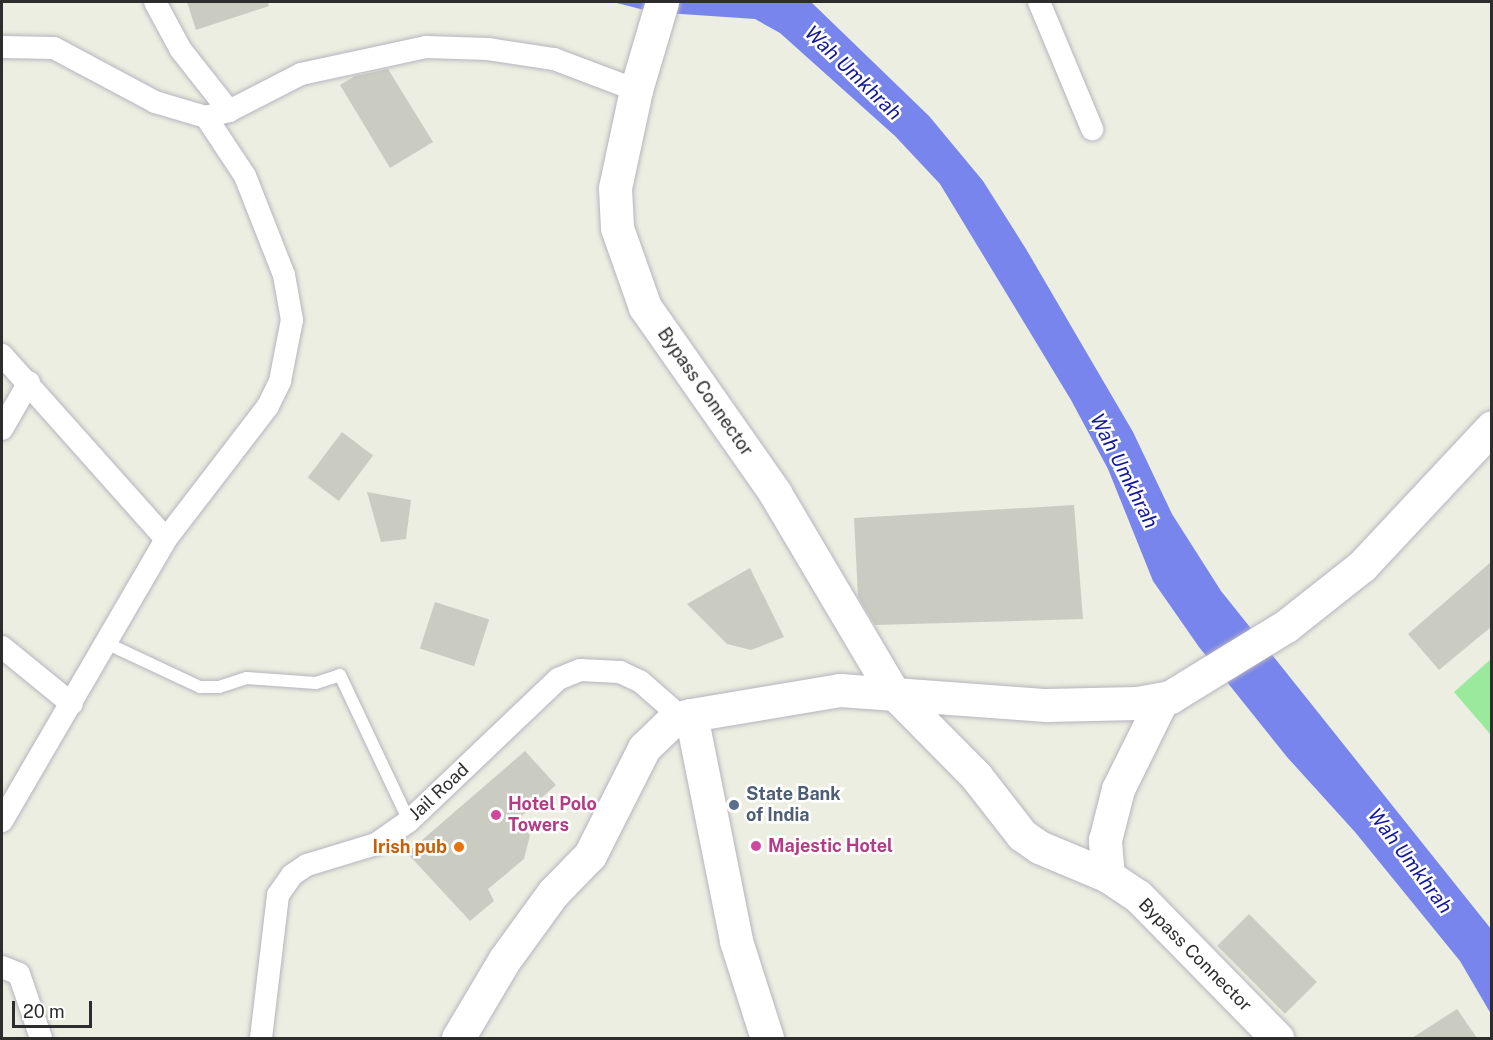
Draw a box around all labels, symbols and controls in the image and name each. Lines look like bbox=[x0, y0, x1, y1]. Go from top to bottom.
water label: Wah Umkhrah bbox=[800, 21, 906, 125]
street label: Bypass Connector bbox=[653, 324, 757, 460]
water label: Wah Umkhrah bbox=[1085, 410, 1163, 532]
street label: Jail Road bbox=[405, 759, 473, 825]
place label: State Bank of India bbox=[746, 784, 841, 826]
place label: Hotel Polo Towers bbox=[508, 794, 597, 836]
marker: State Bank of India bbox=[727, 798, 741, 812]
water label: Wah Umkhrah bbox=[1363, 804, 1457, 918]
marker: Hotel Polo Towers bbox=[489, 808, 503, 822]
place label: Majestic Hotel bbox=[768, 835, 893, 857]
place label: Irish pub bbox=[372, 836, 447, 858]
marker: Majestic Hotel bbox=[749, 839, 763, 853]
marker: Irish pub bbox=[452, 840, 466, 854]
street label: Bypass Connector bbox=[1134, 894, 1256, 1016]
scale bar bbox=[15, 989, 94, 1027]
text: 20 m bbox=[23, 1001, 65, 1022]

